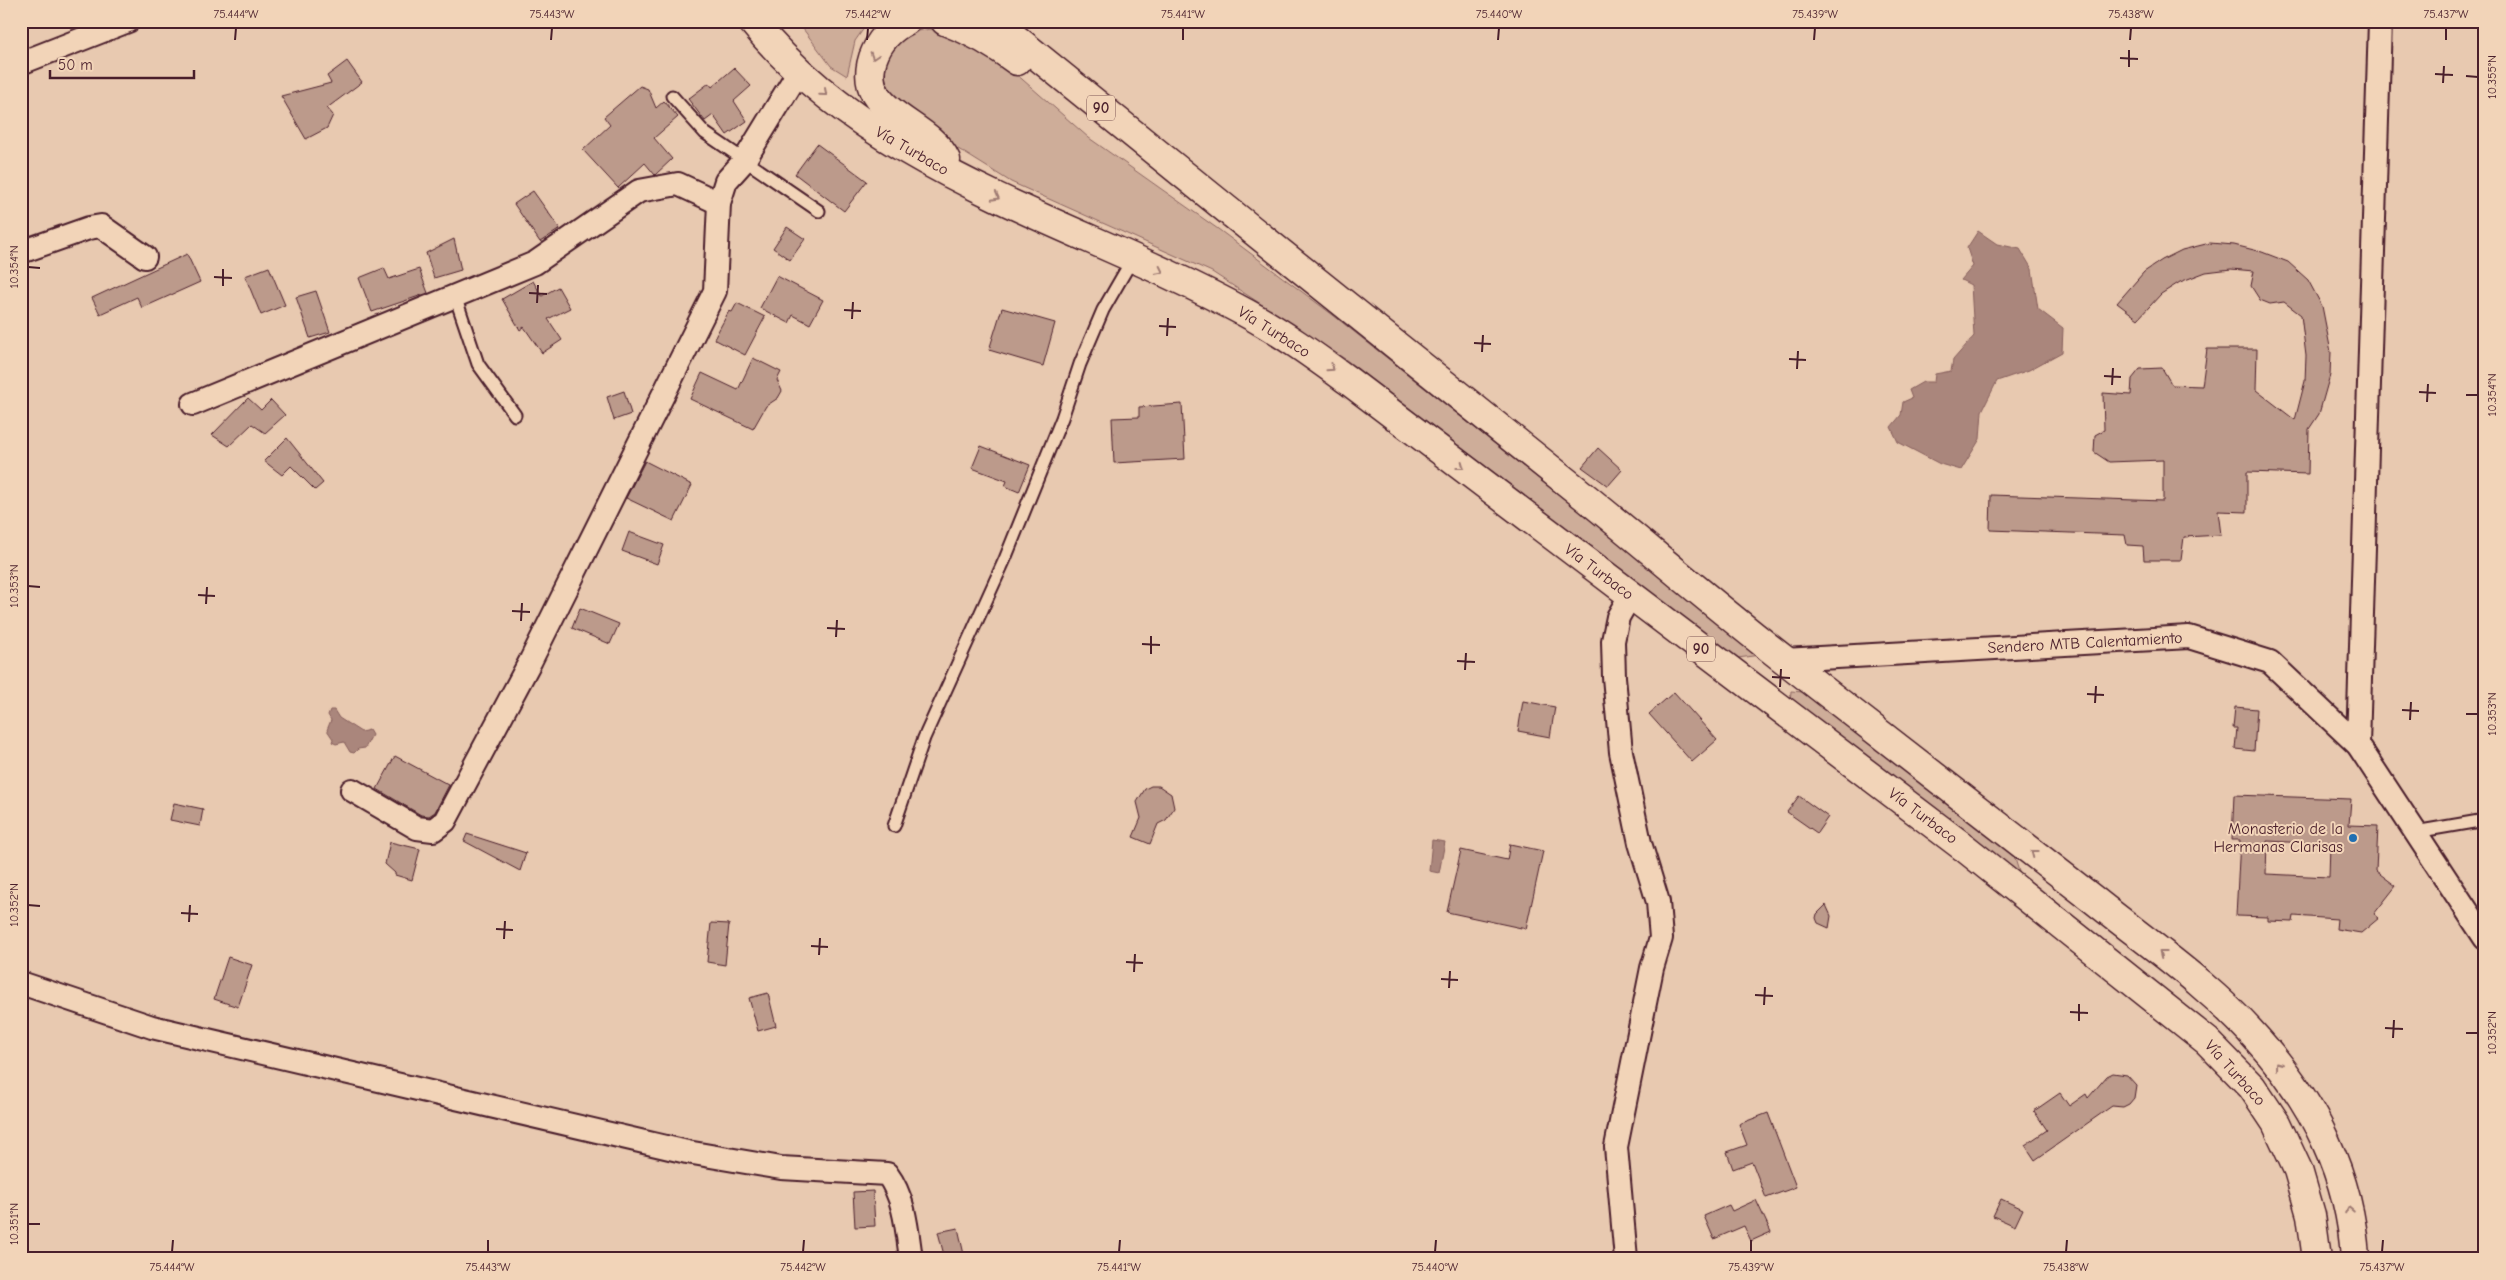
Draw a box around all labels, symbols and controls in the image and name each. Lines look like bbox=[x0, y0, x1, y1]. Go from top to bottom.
text: 75.444°W bbox=[214, 7, 259, 21]
text: 75.443°W bbox=[529, 7, 575, 21]
text: 75.442°W bbox=[845, 7, 891, 21]
text: 75.441°W bbox=[1161, 7, 1205, 21]
text: 75.440°W bbox=[1476, 7, 1523, 21]
text: 75.439°W bbox=[1792, 7, 1838, 21]
text: 75.438°W bbox=[2108, 7, 2154, 21]
text: 75.437°W bbox=[2424, 7, 2469, 21]
scale bar bbox=[50, 48, 194, 80]
one-way arrow bbox=[870, 51, 880, 60]
text: 10.355°N bbox=[2485, 55, 2499, 99]
text: 50 m bbox=[58, 56, 93, 74]
one-way arrow bbox=[818, 87, 827, 96]
road number: 90 bbox=[1087, 96, 1115, 120]
street label: Vía Turbaco bbox=[872, 123, 952, 179]
one-way arrow bbox=[990, 191, 999, 201]
text: 10.354°N bbox=[7, 245, 21, 289]
one-way arrow bbox=[1155, 265, 1164, 275]
street label: Vía Turbaco bbox=[1235, 303, 1313, 361]
one-way arrow bbox=[1325, 362, 1335, 371]
text: 10.354°N bbox=[2485, 373, 2499, 417]
one-way arrow bbox=[1455, 461, 1464, 469]
street label: Vía Turbaco bbox=[1561, 540, 1637, 604]
text: 10.353°N bbox=[7, 564, 21, 608]
street label: Sendero MTB Calentamiento bbox=[1987, 629, 2183, 657]
road number: 90 bbox=[1687, 636, 1715, 662]
text: 10.353°N bbox=[2485, 692, 2499, 736]
street label: Vía Turbaco bbox=[1885, 784, 1961, 848]
place label: Monasterio de la Hermanas Clarisas bbox=[2213, 820, 2343, 856]
marker: Monasterio de la Hermanas Clarisas bbox=[2347, 832, 2359, 844]
one-way arrow bbox=[2030, 850, 2040, 859]
text: 10.352°N bbox=[7, 883, 21, 927]
one-way arrow bbox=[2158, 950, 2167, 959]
text: 10.352°N bbox=[2485, 1011, 2499, 1055]
street label: Vía Turbaco bbox=[2201, 1037, 2269, 1109]
one-way arrow bbox=[2277, 1062, 2285, 1071]
text: 10.351°N bbox=[7, 1203, 21, 1245]
one-way arrow bbox=[2344, 1206, 2355, 1215]
text: 75.444°W bbox=[150, 1260, 195, 1274]
text: 75.443°W bbox=[465, 1260, 511, 1274]
text: 75.442°W bbox=[780, 1260, 826, 1274]
text: 75.441°W bbox=[1097, 1260, 1141, 1274]
text: 75.440°W bbox=[1412, 1260, 1459, 1274]
text: 75.439°W bbox=[1728, 1260, 1774, 1274]
text: 75.438°W bbox=[2043, 1260, 2089, 1274]
text: 75.437°W bbox=[2360, 1260, 2405, 1274]

